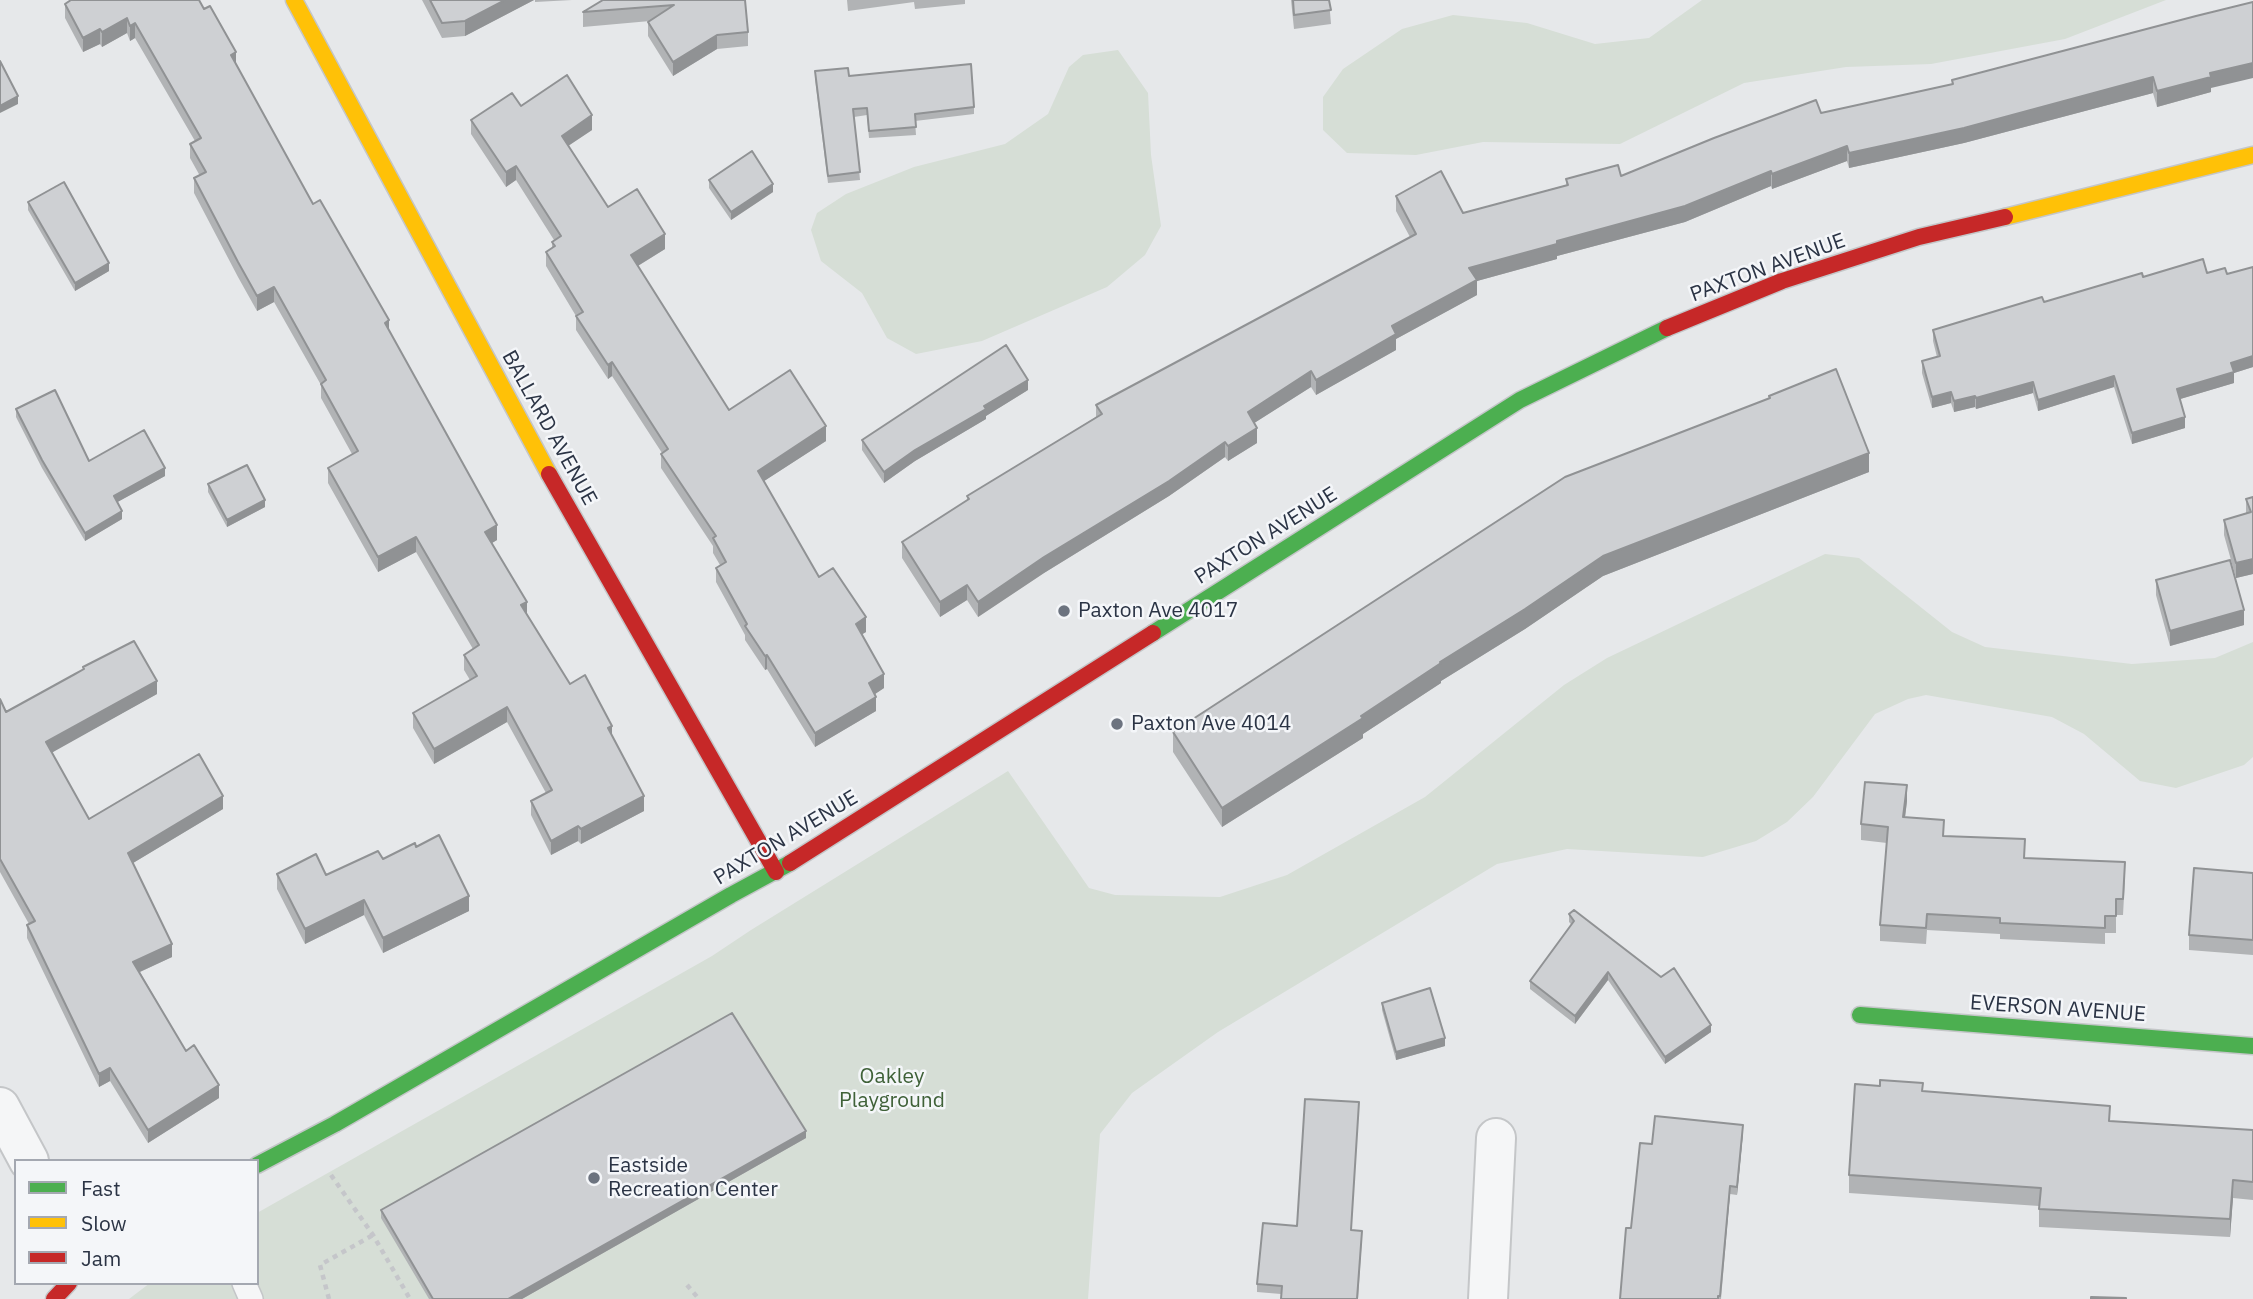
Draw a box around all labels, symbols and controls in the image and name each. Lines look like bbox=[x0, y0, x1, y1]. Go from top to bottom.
street label: PAXTON AVENUE bbox=[1687, 228, 1849, 308]
street label: BALLARD AVENUE bbox=[496, 346, 602, 510]
street label: PAXTON AVENUE bbox=[1190, 482, 1342, 590]
place label: Paxton Ave 4017 bbox=[1078, 598, 1238, 624]
marker: Paxton Ave 4017 bbox=[1056, 603, 1072, 619]
place label: Paxton Ave 4014 bbox=[1131, 711, 1291, 737]
marker: Paxton Ave 4014 bbox=[1109, 716, 1125, 732]
street label: PAXTON AVENUE bbox=[709, 785, 863, 891]
street label: EVERSON AVENUE bbox=[1969, 990, 2147, 1028]
park label: Oakley Playground bbox=[839, 1064, 945, 1114]
place label: Eastside Recreation Center bbox=[608, 1153, 778, 1203]
legend bbox=[14, 1159, 259, 1285]
marker: Eastside Recreation Center bbox=[586, 1170, 602, 1186]
text: Fast bbox=[81, 1174, 121, 1202]
text: Slow bbox=[81, 1209, 127, 1237]
text: Jam bbox=[81, 1244, 121, 1272]

